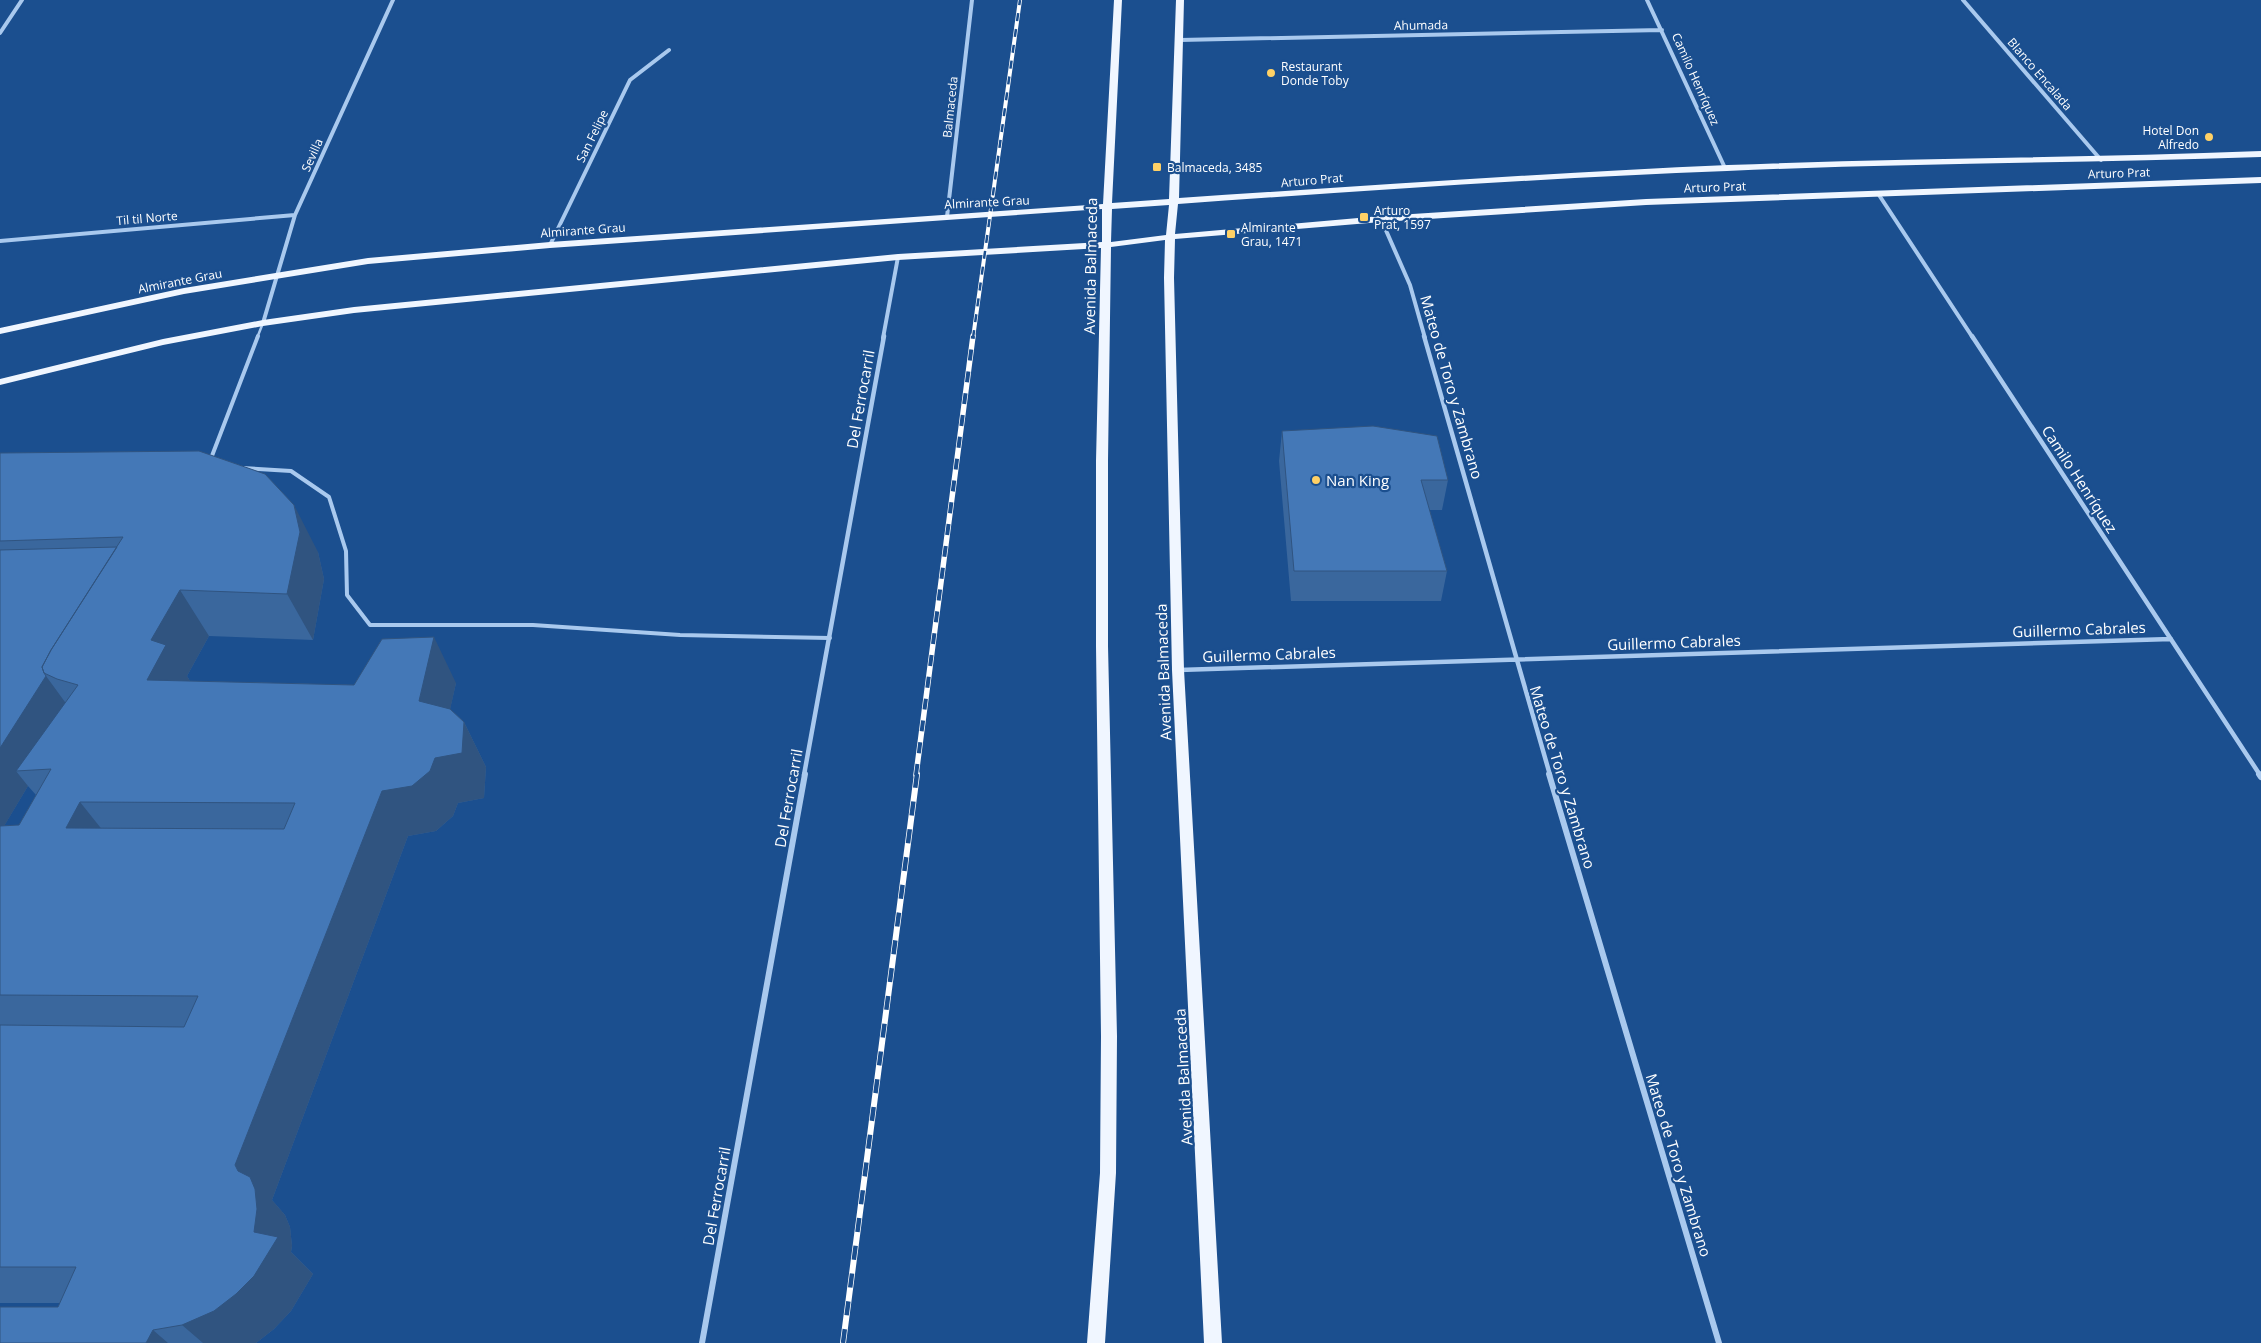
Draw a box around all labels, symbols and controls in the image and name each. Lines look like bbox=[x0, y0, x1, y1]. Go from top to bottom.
street label: Ahumada bbox=[1394, 16, 1448, 34]
street label: Camilo Henríquez bbox=[1668, 30, 1724, 128]
street label: Blanco Encalada bbox=[2004, 34, 2076, 114]
place label: Restaurant Donde Toby bbox=[1281, 58, 1350, 89]
marker: Restaurant Donde Toby bbox=[1265, 67, 1277, 79]
street label: Balmaceda bbox=[938, 75, 962, 139]
street label: San Felipe bbox=[572, 107, 612, 165]
place label: Hotel Don Alfredo bbox=[2142, 122, 2199, 153]
marker: Hotel Don Alfredo bbox=[2203, 131, 2215, 143]
street label: Sevilla bbox=[297, 136, 327, 174]
place label: Balmaceda, 3485 bbox=[1167, 159, 1263, 176]
marker: Balmaceda, 3485 bbox=[1151, 161, 1163, 173]
street label: Arturo Prat bbox=[2088, 163, 2150, 183]
street label: Arturo Prat bbox=[1280, 169, 1344, 191]
street label: Arturo Prat bbox=[1684, 177, 1746, 197]
street label: Almirante Grau bbox=[944, 191, 1030, 213]
street label: Avenida Balmaceda bbox=[1079, 197, 1101, 335]
place label: Arturo Prat, 1597 bbox=[1374, 202, 1431, 233]
street label: Til til Norte bbox=[116, 207, 179, 229]
marker: Arturo Prat, 1597 bbox=[1358, 211, 1370, 223]
street label: Almirante Grau bbox=[540, 219, 626, 241]
place label: Almirante Grau, 1471 bbox=[1241, 219, 1302, 250]
marker: Almirante Grau, 1471 bbox=[1225, 228, 1237, 240]
street label: Almirante Grau bbox=[136, 265, 224, 297]
street label: Mateo de Toro y Zambrano bbox=[1416, 293, 1488, 481]
street label: Del Ferrocarril bbox=[841, 348, 879, 450]
street label: Camilo Henríquez bbox=[2038, 421, 2122, 537]
place label: Nan King bbox=[1326, 470, 1389, 490]
marker: Nan King bbox=[1310, 474, 1322, 486]
street label: Avenida Balmaceda bbox=[1151, 603, 1175, 741]
street label: Guillermo Cabrales bbox=[2012, 617, 2146, 641]
street label: Guillermo Cabrales bbox=[1607, 630, 1741, 654]
street label: Guillermo Cabrales bbox=[1202, 642, 1336, 666]
street label: Mateo de Toro y Zambrano bbox=[1526, 683, 1600, 871]
street label: Del Ferrocarril bbox=[769, 747, 807, 849]
street label: Avenida Balmaceda bbox=[1169, 1008, 1197, 1146]
street label: Mateo de Toro y Zambrano bbox=[1642, 1071, 1716, 1259]
street label: Del Ferrocarril bbox=[697, 1145, 735, 1247]

